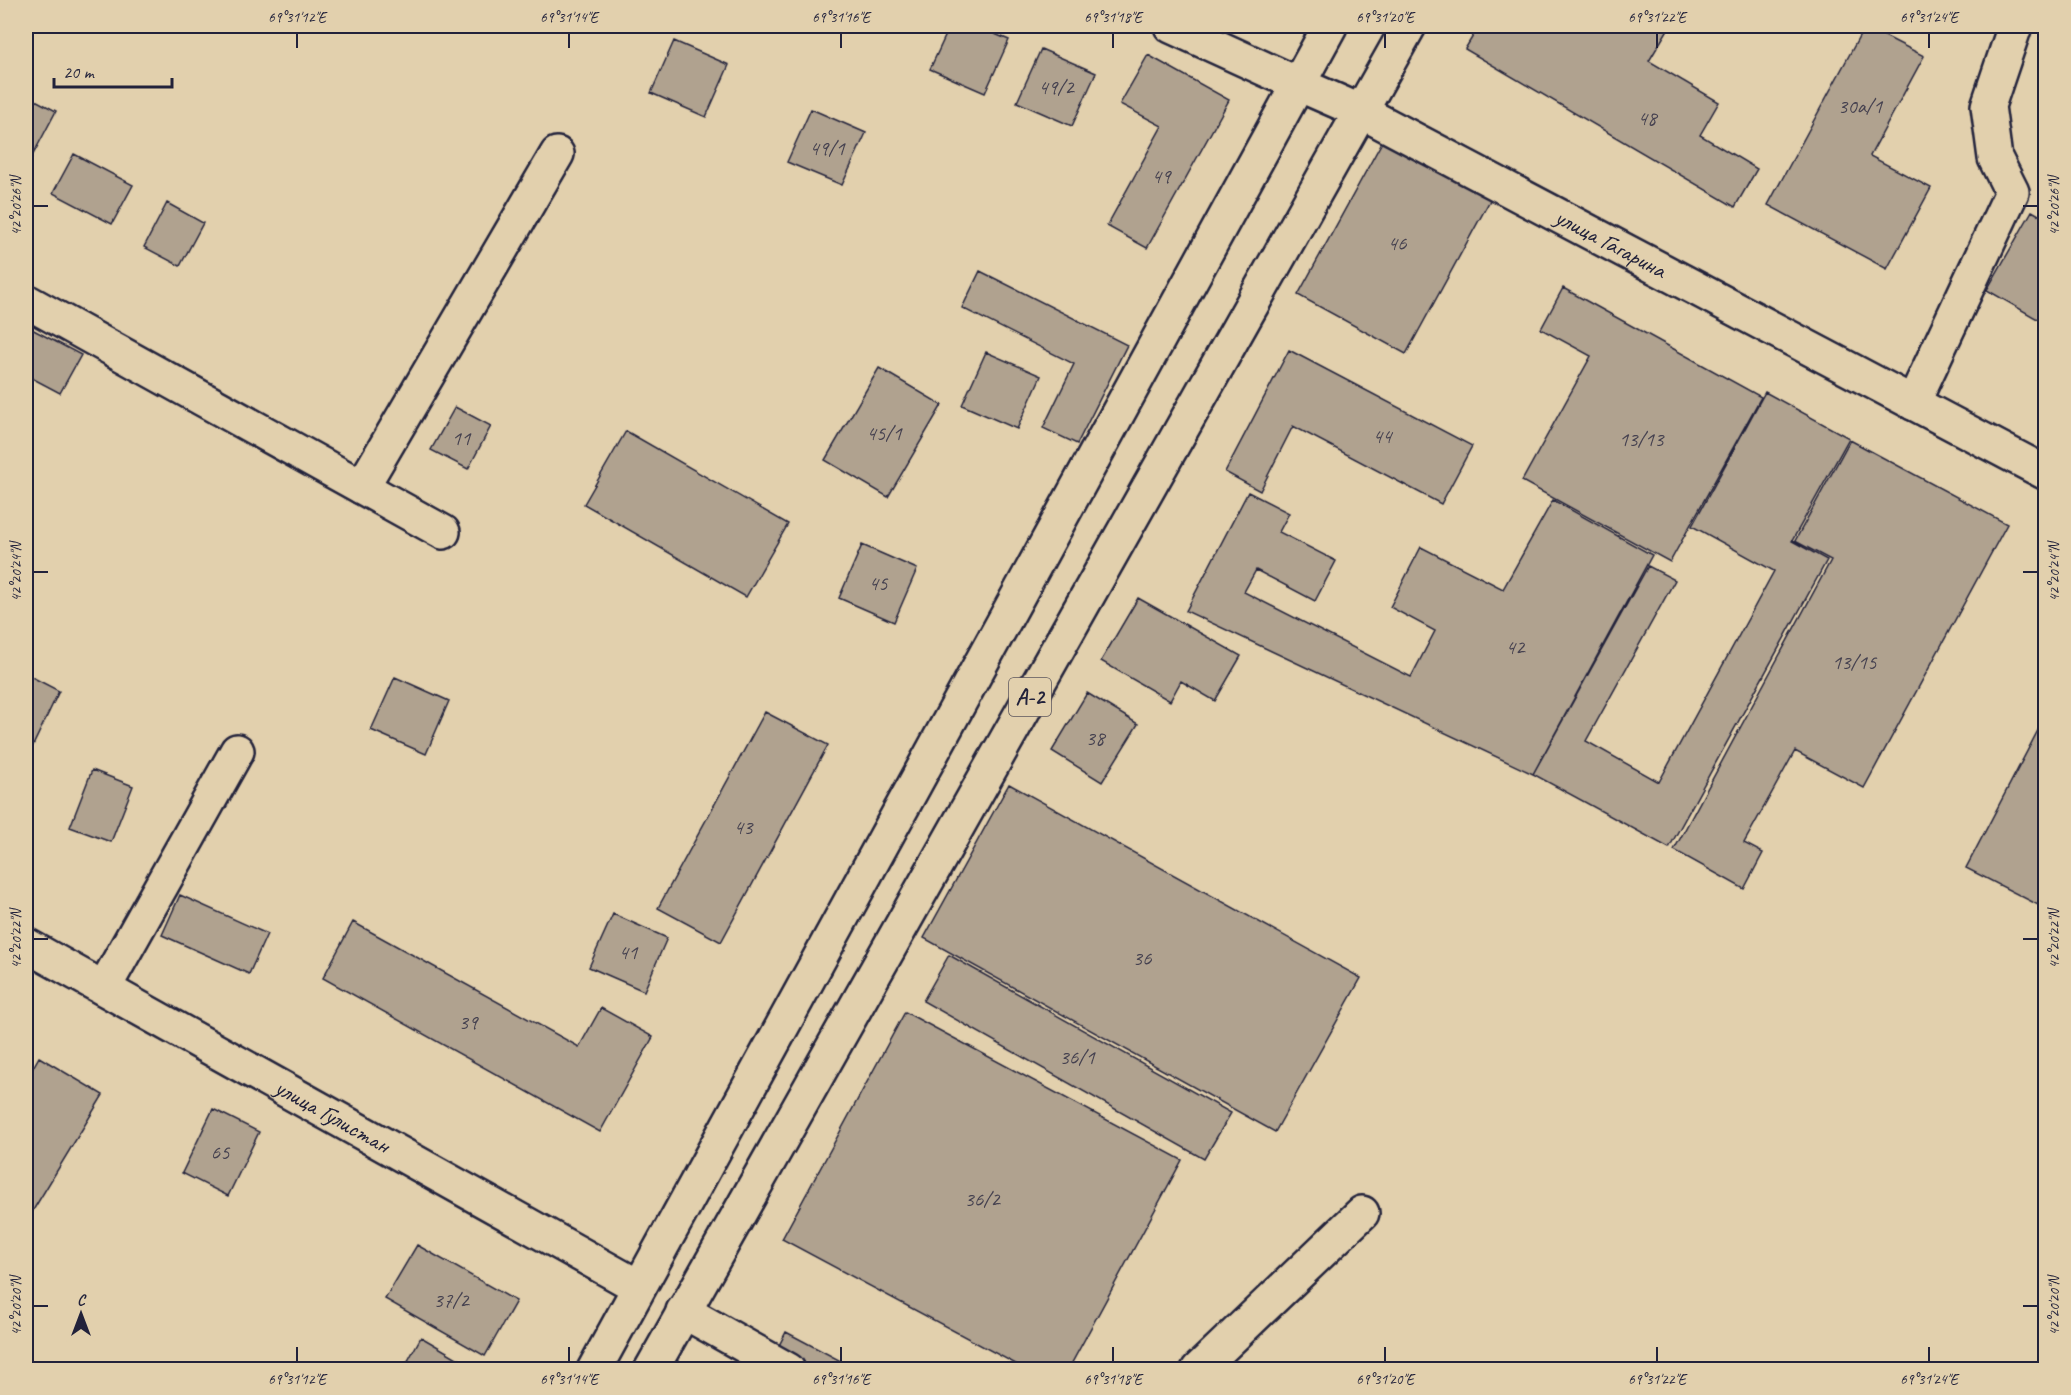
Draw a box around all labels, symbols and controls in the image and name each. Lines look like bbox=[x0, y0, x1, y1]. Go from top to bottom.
text: 69°31'12"E bbox=[268, 8, 328, 27]
text: 69°31'14"E bbox=[540, 8, 600, 27]
text: 69°31'16"E bbox=[812, 8, 872, 27]
text: 69°31'18"E bbox=[1084, 8, 1144, 27]
text: 69°31'20"E bbox=[1356, 8, 1416, 27]
text: 69°31'22"E bbox=[1628, 8, 1688, 27]
text: 69°31'24"E bbox=[1900, 8, 1960, 27]
scale bar bbox=[54, 51, 172, 89]
text: 20 m bbox=[63, 61, 96, 83]
house number: 49/2 bbox=[1038, 74, 1075, 100]
house number: 30а/1 bbox=[1838, 93, 1884, 119]
house number: 48 bbox=[1638, 105, 1659, 131]
house number: 49/1 bbox=[809, 135, 846, 161]
house number: 49 bbox=[1152, 163, 1172, 189]
text: 42°20'26"N bbox=[7, 173, 26, 236]
text: 42°20'26"N bbox=[2045, 173, 2064, 236]
street label: улица Гагарина bbox=[1548, 201, 1673, 286]
house number: 46 bbox=[1388, 230, 1407, 256]
house number: 45/1 bbox=[866, 420, 903, 446]
house number: 44 bbox=[1373, 423, 1394, 449]
house number: 11 bbox=[452, 425, 472, 451]
house number: 13/13 bbox=[1619, 426, 1665, 452]
text: 42°20'24"N bbox=[7, 539, 26, 602]
text: 42°20'24"N bbox=[2045, 539, 2064, 602]
house number: 45 bbox=[869, 570, 889, 596]
house number: 42 bbox=[1506, 634, 1526, 660]
house number: 13/15 bbox=[1832, 649, 1878, 675]
road number: A-2 bbox=[1009, 678, 1051, 716]
house number: 38 bbox=[1086, 725, 1107, 751]
house number: 43 bbox=[734, 814, 754, 840]
text: 42°20'22"N bbox=[7, 906, 26, 969]
text: 42°20'22"N bbox=[2045, 906, 2064, 969]
house number: 41 bbox=[619, 939, 639, 965]
house number: 36 bbox=[1133, 945, 1152, 971]
house number: 39 bbox=[459, 1009, 479, 1035]
house number: 36/1 bbox=[1059, 1044, 1096, 1070]
street label: улица Гулистан bbox=[268, 1071, 397, 1161]
house number: 65 bbox=[211, 1139, 231, 1165]
house number: 36/2 bbox=[964, 1186, 1001, 1212]
text: 42°20'20"N bbox=[7, 1273, 26, 1336]
text: 42°20'20"N bbox=[2045, 1273, 2064, 1336]
north arrow bbox=[51, 1284, 111, 1344]
house number: 37/2 bbox=[433, 1287, 470, 1313]
text: С bbox=[77, 1290, 87, 1310]
text: 69°31'12"E bbox=[268, 1370, 328, 1389]
text: 69°31'14"E bbox=[540, 1370, 600, 1389]
text: 69°31'16"E bbox=[812, 1370, 872, 1389]
text: 69°31'18"E bbox=[1084, 1370, 1144, 1389]
text: 69°31'20"E bbox=[1356, 1370, 1416, 1389]
text: 69°31'22"E bbox=[1628, 1370, 1688, 1389]
text: 69°31'24"E bbox=[1900, 1370, 1960, 1389]

